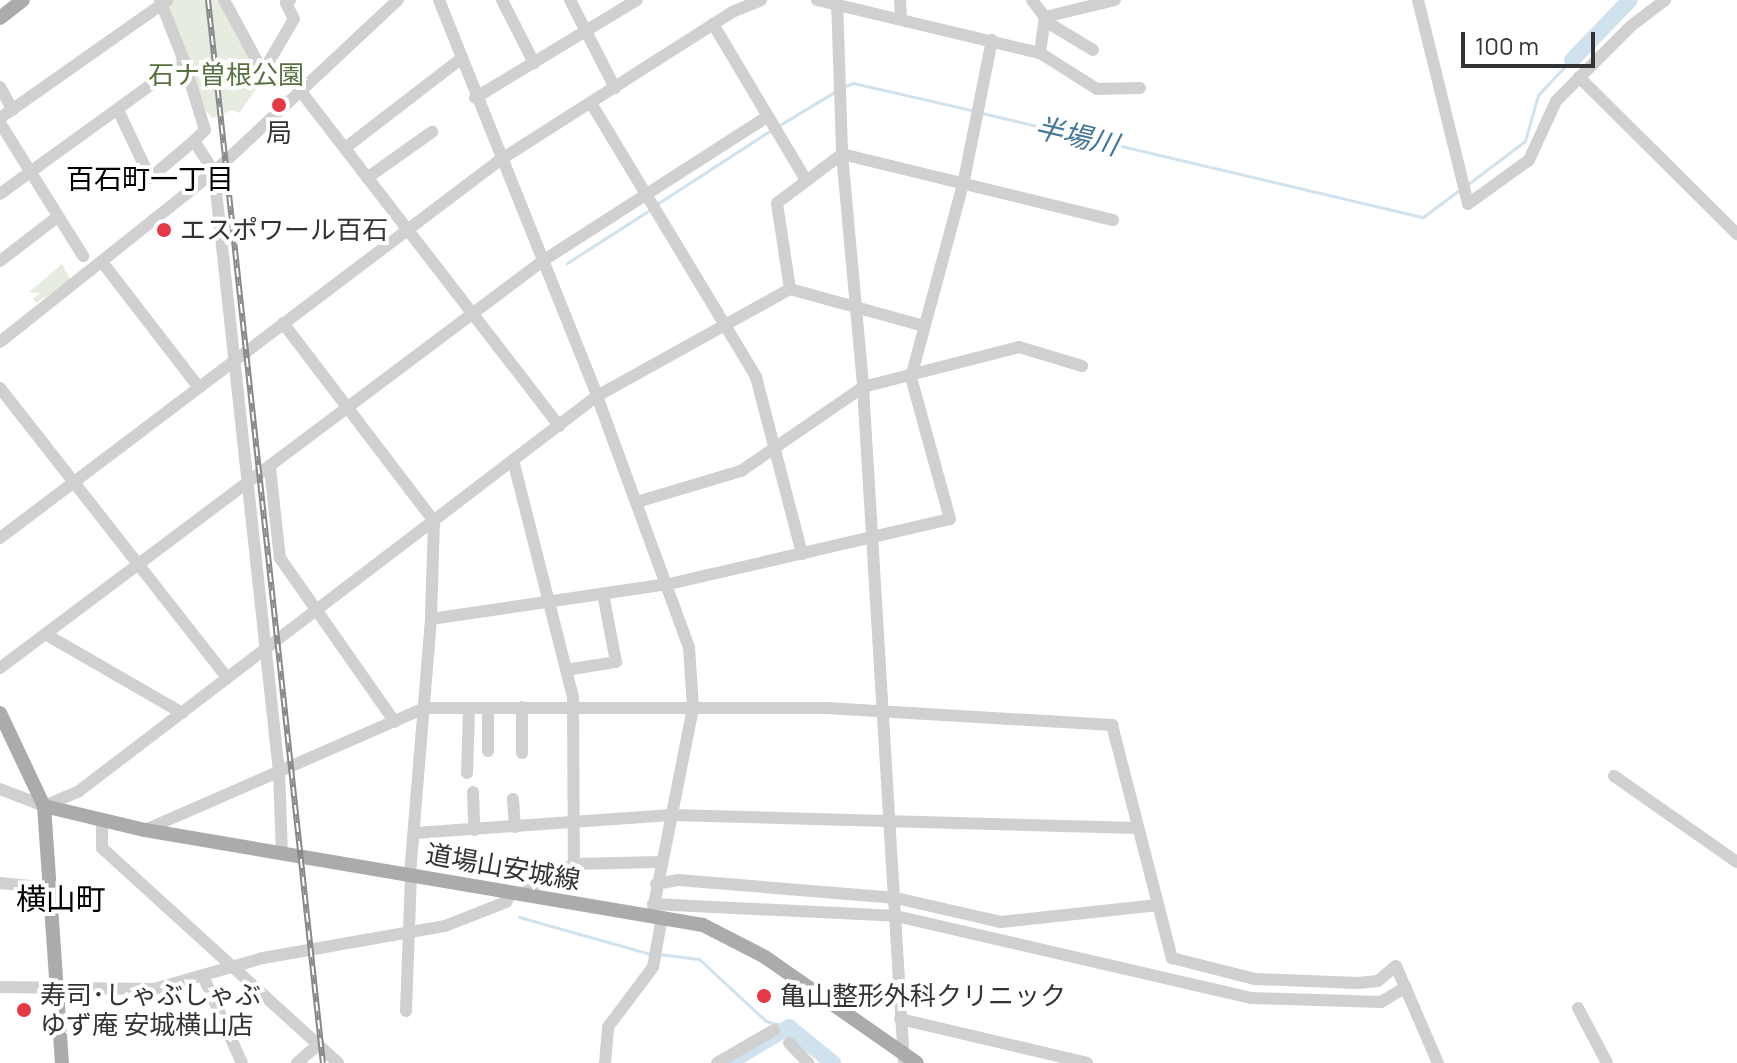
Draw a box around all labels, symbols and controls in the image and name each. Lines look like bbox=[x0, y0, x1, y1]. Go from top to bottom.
scale bar bbox=[1465, 16, 1599, 66]
text: 100 m bbox=[1475, 29, 1539, 62]
park label: 石ナ曽根公園 bbox=[148, 59, 304, 91]
marker: 局 bbox=[270, 96, 288, 114]
water label: 半場川 bbox=[1032, 109, 1122, 161]
place label: 局 bbox=[266, 117, 292, 149]
district label: 百石町一丁目 bbox=[66, 161, 234, 195]
place label: エスポワール百石 bbox=[180, 214, 388, 246]
marker: エスポワール百石 bbox=[155, 221, 173, 239]
street label: 道場山安城線 bbox=[423, 838, 583, 896]
district label: 横山町 bbox=[16, 881, 106, 917]
place label: 寿司･しゃぶしゃぶ ゆず庵 安城横山店 bbox=[40, 979, 261, 1040]
place label: 亀山整形外科クリニック bbox=[780, 980, 1066, 1012]
marker: 亀山整形外科クリニック bbox=[755, 987, 773, 1005]
marker: 寿司･しゃぶしゃぶ ゆず庵 安城横山店 bbox=[15, 1001, 33, 1019]

